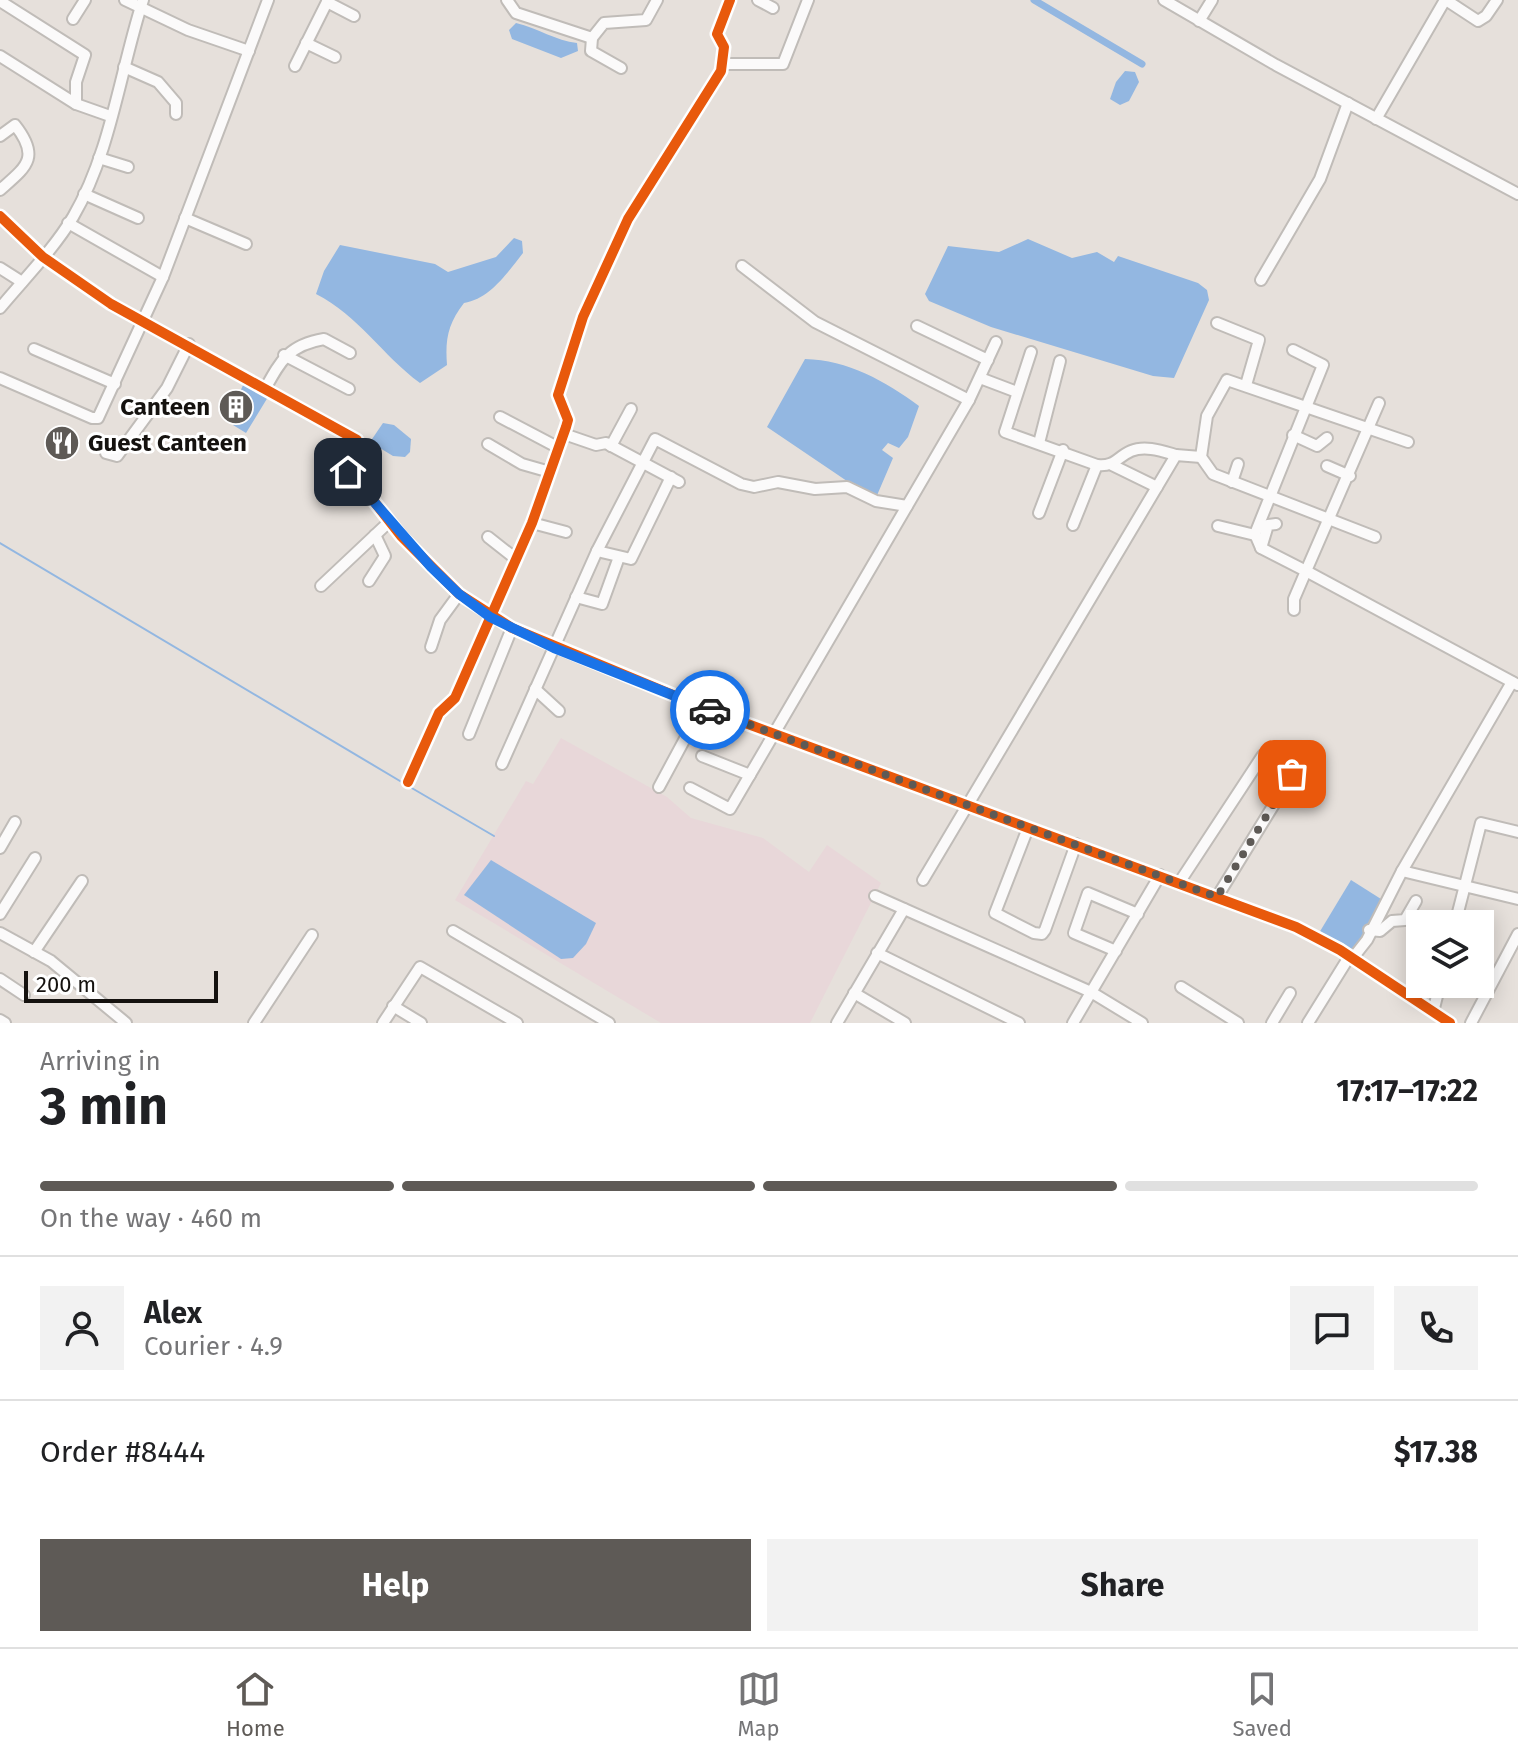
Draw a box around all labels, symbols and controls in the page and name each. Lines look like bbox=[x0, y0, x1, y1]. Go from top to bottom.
building icon: Canteen bbox=[217, 388, 255, 426]
place label: Canteen bbox=[120, 393, 210, 421]
restaurant icon: Guest Canteen bbox=[43, 424, 81, 462]
place label: Guest Canteen bbox=[88, 429, 247, 457]
pin bbox=[314, 438, 382, 506]
icon: home bbox=[326, 450, 370, 494]
courier bbox=[670, 670, 750, 750]
icon: car bbox=[688, 688, 732, 732]
pin bbox=[1258, 740, 1326, 808]
icon: bag bbox=[1270, 752, 1314, 796]
map controls bbox=[1406, 910, 1494, 998]
button: layers bbox=[1406, 910, 1494, 998]
scale bar bbox=[24, 967, 218, 1003]
text: 200 m bbox=[36, 971, 96, 998]
text: Arriving in bbox=[40, 1046, 161, 1077]
text: 17:17–17:22 bbox=[1336, 1073, 1478, 1109]
text: 3 min bbox=[40, 1075, 168, 1138]
text: On the way · 460 m bbox=[40, 1203, 262, 1234]
button: person bbox=[40, 1286, 124, 1370]
button: chat bbox=[1290, 1286, 1374, 1370]
button: phone bbox=[1394, 1286, 1478, 1370]
text: Alex bbox=[144, 1295, 202, 1331]
text: Courier · 4.9 bbox=[144, 1331, 283, 1362]
text: Order #8444 bbox=[40, 1434, 205, 1470]
text: $17.38 bbox=[1394, 1434, 1478, 1470]
button: Help bbox=[40, 1539, 751, 1631]
button: Share bbox=[767, 1539, 1478, 1631]
tab: Home bbox=[226, 1667, 285, 1742]
tab: Map bbox=[737, 1667, 781, 1742]
tab: Saved bbox=[1233, 1667, 1292, 1742]

